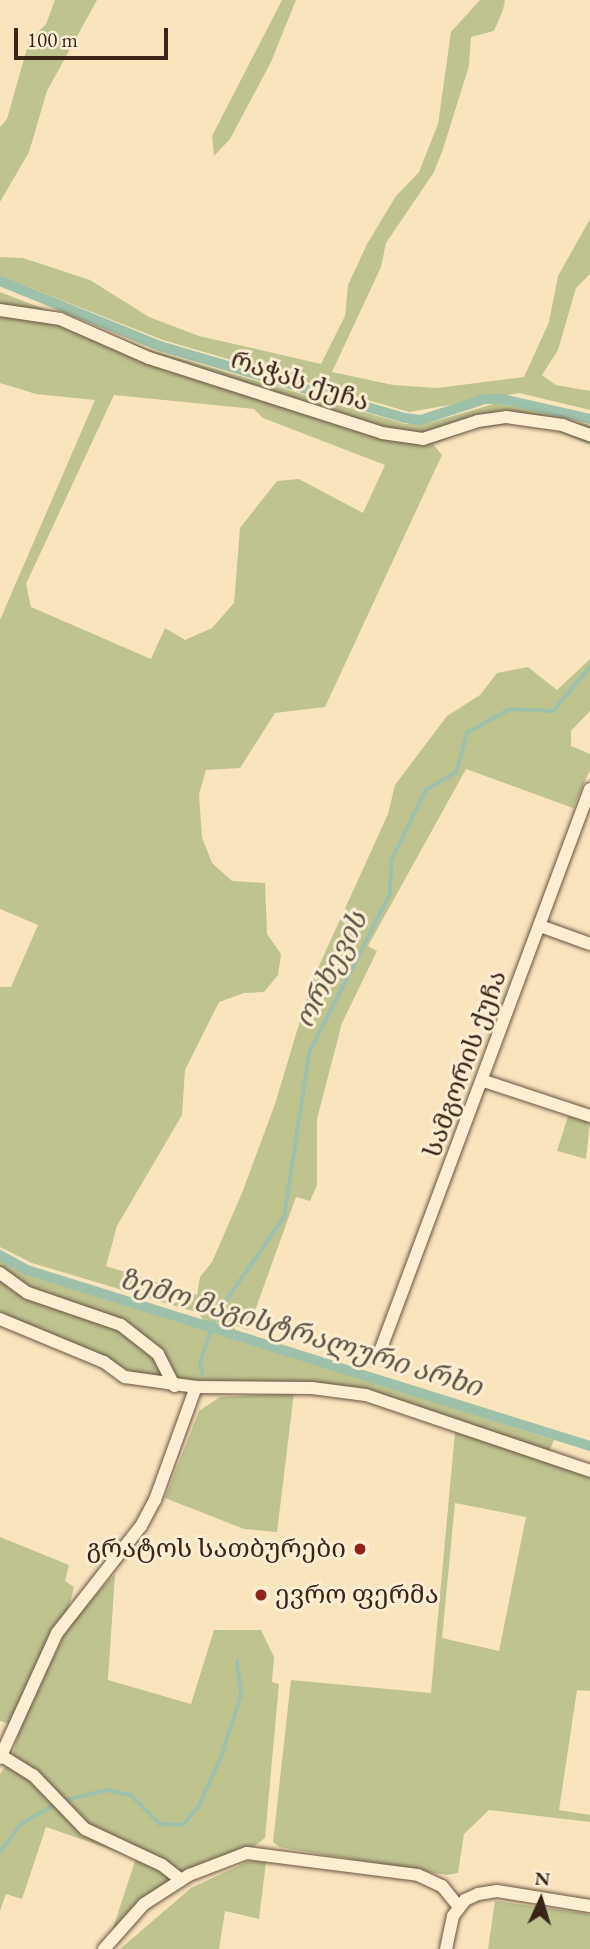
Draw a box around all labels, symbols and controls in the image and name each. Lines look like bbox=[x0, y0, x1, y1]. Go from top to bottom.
scale bar bbox=[18, 14, 172, 58]
text: 100 m bbox=[27, 26, 78, 53]
street label: რაჭას ქუჩა bbox=[227, 344, 373, 418]
water label: ორხევის bbox=[286, 905, 374, 1033]
street label: სამგორის ქუჩა bbox=[417, 966, 513, 1162]
water label: ზემო მაგისტრალური არხი bbox=[116, 1261, 486, 1403]
place label: გრატოს სათბურები bbox=[86, 1533, 346, 1565]
marker: გრატოს სათბურები bbox=[352, 1541, 368, 1557]
place label: ევრო ფერმა bbox=[275, 1579, 439, 1611]
marker: ევრო ფერმა bbox=[253, 1587, 269, 1603]
north arrow bbox=[506, 1865, 576, 1935]
text: N bbox=[534, 1866, 551, 1892]

